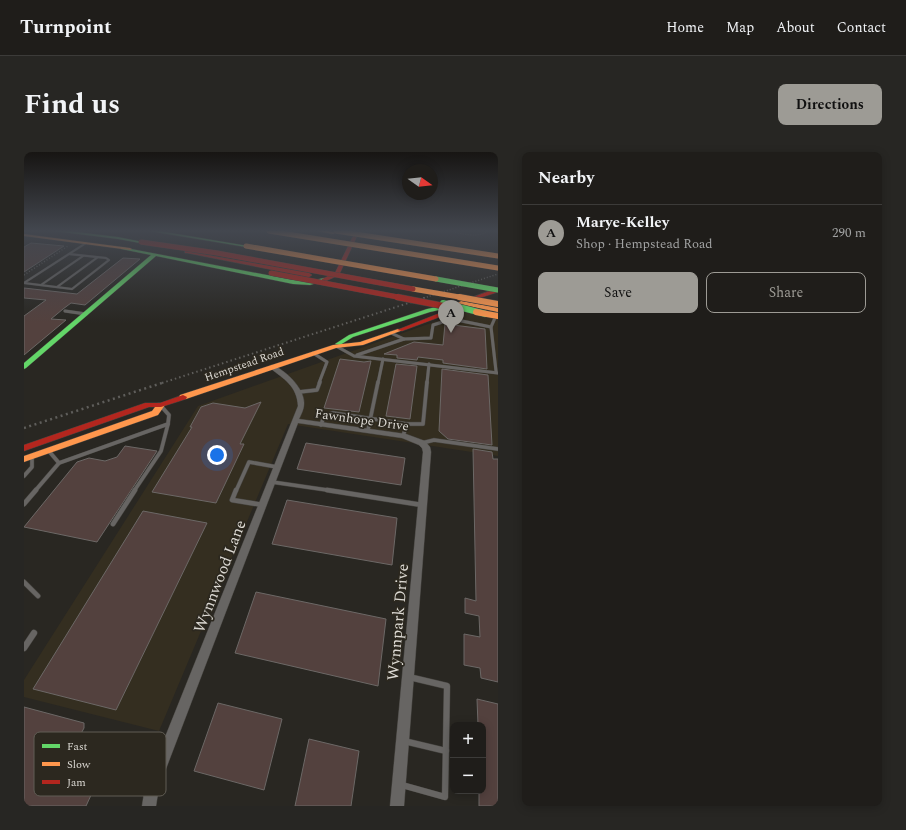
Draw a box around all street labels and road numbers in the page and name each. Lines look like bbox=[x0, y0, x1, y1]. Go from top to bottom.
street label: Hempstead Road bbox=[202, 343, 286, 386]
street label: Fawnhope Drive bbox=[314, 403, 410, 436]
street label: Wynnwood Lane bbox=[187, 516, 253, 636]
street label: Wynnpark Drive bbox=[381, 563, 415, 682]

